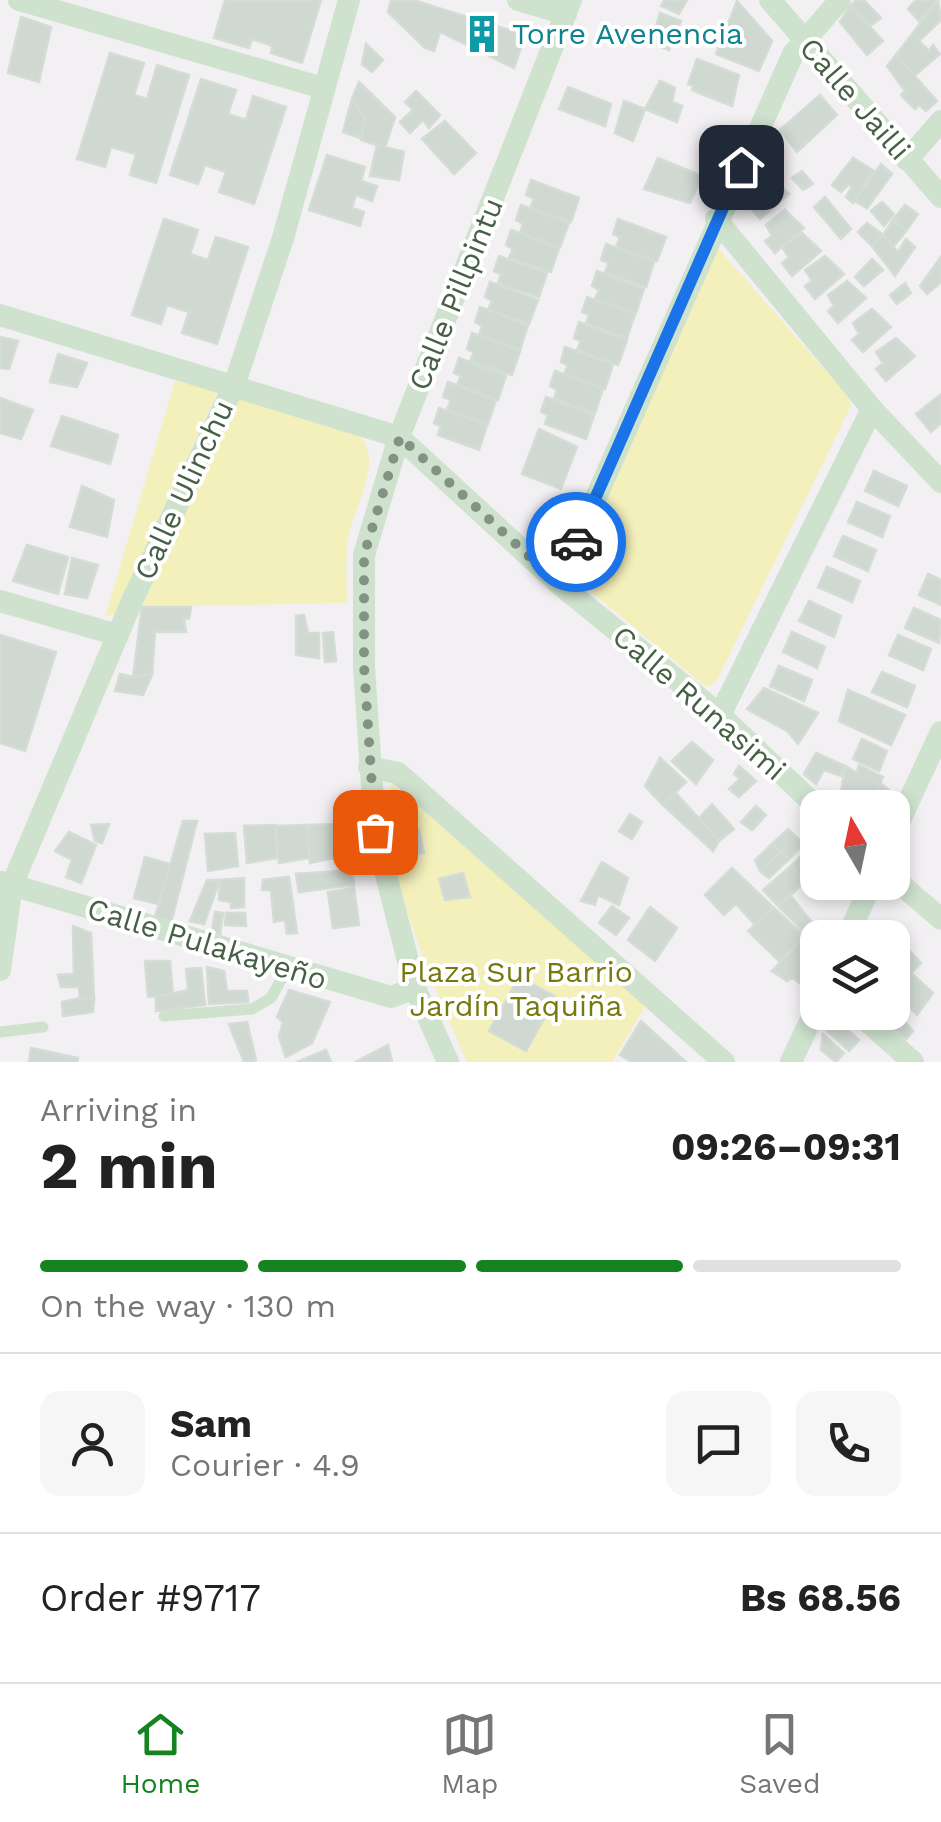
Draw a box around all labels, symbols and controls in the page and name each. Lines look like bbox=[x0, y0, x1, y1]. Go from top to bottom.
building icon: Torre Avenencia bbox=[461, 13, 503, 55]
place label: Torre Avenencia bbox=[512, 16, 743, 51]
street label: Calle Jailli bbox=[793, 30, 918, 167]
pin bbox=[699, 125, 784, 210]
icon: home bbox=[714, 140, 769, 195]
street label: Calle Pillpintu bbox=[401, 193, 510, 395]
street label: Calle Ulinchu bbox=[127, 394, 240, 585]
courier bbox=[526, 492, 626, 592]
icon: car bbox=[549, 515, 604, 570]
street label: Calle Runasimi bbox=[606, 618, 793, 787]
pin bbox=[333, 790, 418, 875]
north arrow bbox=[800, 790, 910, 900]
map controls bbox=[800, 790, 910, 1030]
icon: bag bbox=[348, 805, 403, 860]
street label: Calle Pulakayeño bbox=[83, 890, 331, 997]
button: layers bbox=[800, 920, 910, 1030]
park label: Plaza Sur Barrio Jardín Taquiña bbox=[399, 954, 633, 1023]
text: Arriving in bbox=[40, 1091, 197, 1129]
text: 09:26–09:31 bbox=[671, 1125, 901, 1169]
text: 2 min bbox=[40, 1128, 218, 1204]
text: On the way · 130 m bbox=[40, 1287, 336, 1325]
button: person bbox=[40, 1391, 145, 1496]
button: chat bbox=[666, 1391, 771, 1496]
button: phone bbox=[796, 1391, 901, 1496]
text: Sam bbox=[170, 1402, 252, 1446]
text: Courier · 4.9 bbox=[170, 1446, 360, 1484]
text: Order #9717 bbox=[40, 1576, 261, 1620]
text: Bs 68.56 bbox=[740, 1576, 901, 1620]
tab: Home bbox=[120, 1707, 200, 1800]
tab: Map bbox=[441, 1707, 498, 1800]
tab: Saved bbox=[739, 1707, 821, 1800]

